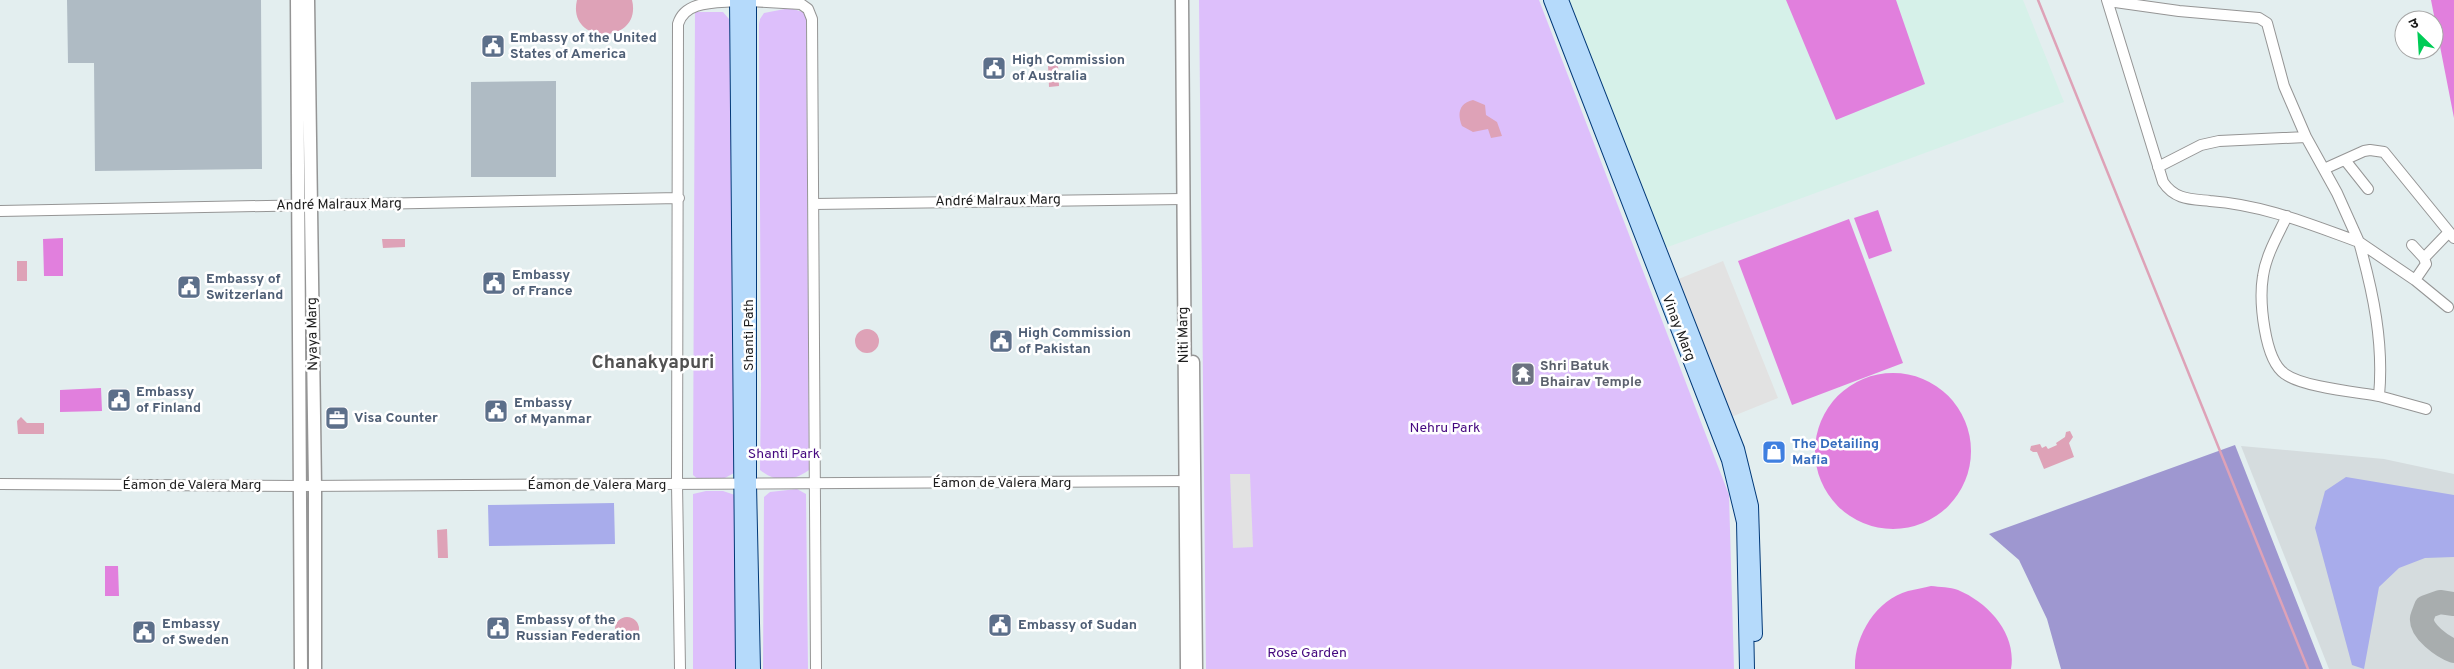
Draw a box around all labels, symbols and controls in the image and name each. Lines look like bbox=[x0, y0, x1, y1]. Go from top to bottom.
north arrow bbox=[2394, 10, 2444, 60]
text: उ bbox=[2407, 15, 2422, 34]
place label: Embassy of the United States of America bbox=[510, 30, 657, 63]
public building icon: Embassy of the United States of America bbox=[480, 33, 506, 59]
place label: High Commission of Australia bbox=[1012, 52, 1125, 85]
public building icon: High Commission of Australia bbox=[981, 55, 1007, 81]
street label: André Malraux Marg bbox=[935, 191, 1061, 211]
street label: André Malraux Marg bbox=[276, 195, 402, 215]
place label: Embassy of France bbox=[512, 267, 573, 300]
public building icon: Embassy of France bbox=[481, 270, 507, 296]
place label: Embassy of Switzerland bbox=[206, 271, 283, 304]
public building icon: Embassy of Switzerland bbox=[176, 274, 202, 300]
street label: Vinay Marg bbox=[1658, 292, 1698, 364]
street label: Nyaya Marg bbox=[304, 297, 322, 371]
street label: Shanti Path bbox=[741, 299, 758, 371]
street label: Niti Marg bbox=[1175, 307, 1193, 363]
place label: High Commission of Pakistan bbox=[1018, 325, 1131, 358]
public building icon: High Commission of Pakistan bbox=[988, 328, 1014, 354]
district label: Chanakyapuri bbox=[592, 351, 714, 375]
place label: Shri Batuk Bhairav Temple bbox=[1540, 358, 1642, 391]
temple icon: Shri Batuk Bhairav Temple bbox=[1510, 361, 1536, 387]
place label: Embassy of Finland bbox=[136, 384, 201, 417]
public building icon: Embassy of Finland bbox=[106, 387, 132, 413]
place label: Embassy of Myanmar bbox=[514, 395, 592, 428]
public building icon: Embassy of Myanmar bbox=[483, 398, 509, 424]
office icon: Visa Counter bbox=[324, 405, 350, 431]
place label: Visa Counter bbox=[354, 410, 438, 427]
park label: Nehru Park bbox=[1410, 420, 1480, 437]
place label: The Detailing Mafia bbox=[1792, 436, 1879, 469]
shop icon: The Detailing Mafia bbox=[1761, 439, 1787, 465]
park label: Shanti Park bbox=[748, 446, 820, 463]
street label: Éamon de Valera Marg bbox=[932, 474, 1072, 492]
street label: Éamon de Valera Marg bbox=[122, 476, 262, 494]
street label: Éamon de Valera Marg bbox=[527, 476, 667, 494]
place label: Embassy of the Russian Federation bbox=[516, 612, 641, 645]
public building icon: Embassy of Sudan bbox=[987, 612, 1013, 638]
public building icon: Embassy of the Russian Federation bbox=[485, 615, 511, 641]
place label: Embassy of Sweden bbox=[162, 616, 229, 649]
place label: Embassy of Sudan bbox=[1018, 617, 1137, 634]
public building icon: Embassy of Sweden bbox=[131, 619, 157, 645]
park label: Rose Garden bbox=[1267, 645, 1347, 662]

